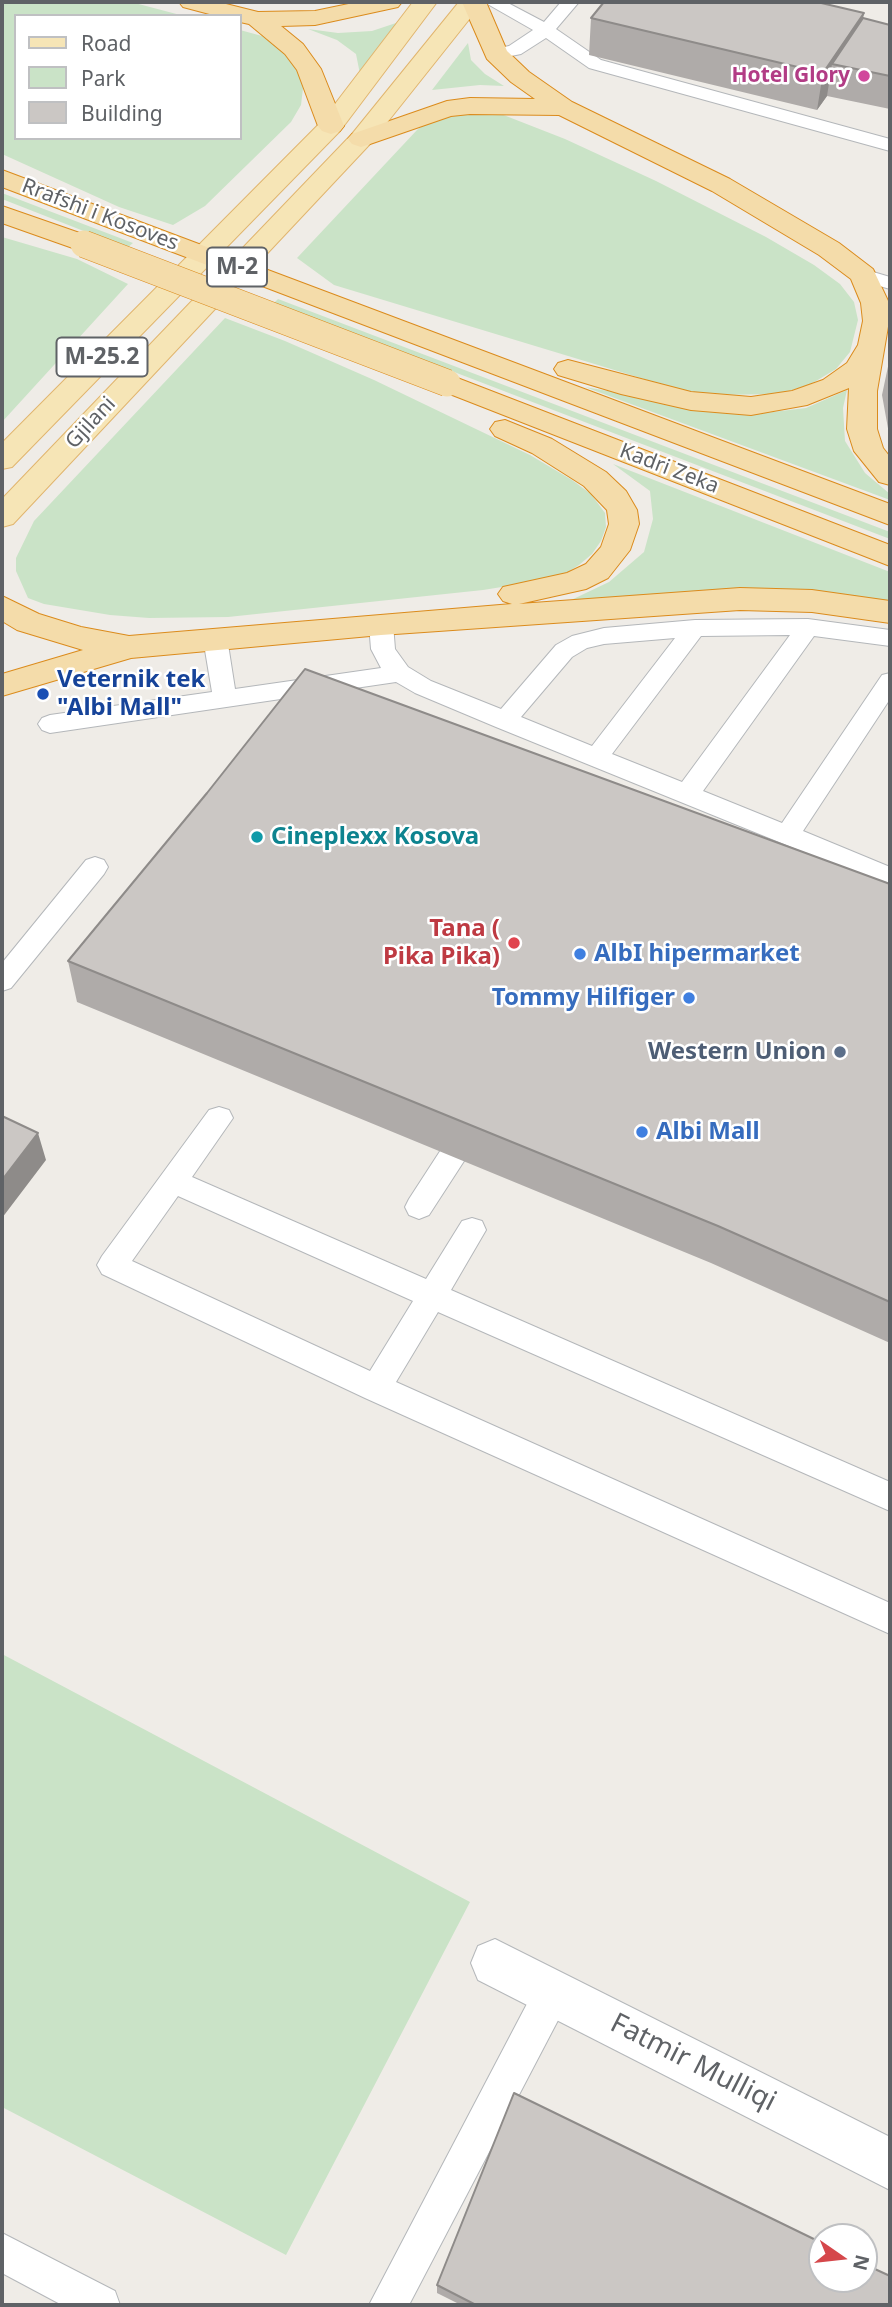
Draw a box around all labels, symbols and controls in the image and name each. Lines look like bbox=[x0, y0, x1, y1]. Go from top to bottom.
legend bbox=[14, 14, 242, 140]
text: Road bbox=[81, 29, 131, 57]
place label: Hotel Glory bbox=[731, 63, 850, 89]
text: Park bbox=[81, 64, 125, 92]
marker: Hotel Glory bbox=[856, 68, 872, 84]
text: Building bbox=[81, 99, 163, 127]
street label: Rrafshi i Kosoves bbox=[18, 174, 182, 256]
road number: M-2 bbox=[207, 248, 267, 286]
road number: M-25.2 bbox=[56, 338, 148, 376]
street label: Gjilani bbox=[61, 392, 121, 454]
street label: Kadri Zeka bbox=[616, 439, 722, 499]
place label: Veternik tek "Albi Mall" bbox=[57, 666, 205, 722]
marker: Veternik tek "Albi Mall" bbox=[35, 686, 51, 702]
place label: Cineplexx Kosova bbox=[271, 823, 479, 851]
marker: Cineplexx Kosova bbox=[249, 829, 265, 845]
place label: Tana ( Pika Pika) bbox=[383, 915, 500, 971]
marker: Tana ( Pika Pika) bbox=[506, 935, 522, 951]
place label: AlbI hipermarket bbox=[594, 940, 800, 968]
marker: AlbI hipermarket bbox=[572, 946, 588, 962]
place label: Tommy Hilfiger bbox=[492, 984, 675, 1012]
marker: Tommy Hilfiger bbox=[681, 990, 697, 1006]
place label: Western Union bbox=[648, 1038, 826, 1066]
marker: Western Union bbox=[832, 1044, 848, 1060]
place label: Albi Mall bbox=[656, 1118, 760, 1146]
marker: Albi Mall bbox=[634, 1124, 650, 1140]
street label: Fatmir Mulliqi bbox=[605, 2007, 781, 2119]
north arrow bbox=[808, 2223, 878, 2293]
text: N bbox=[847, 2252, 876, 2273]

